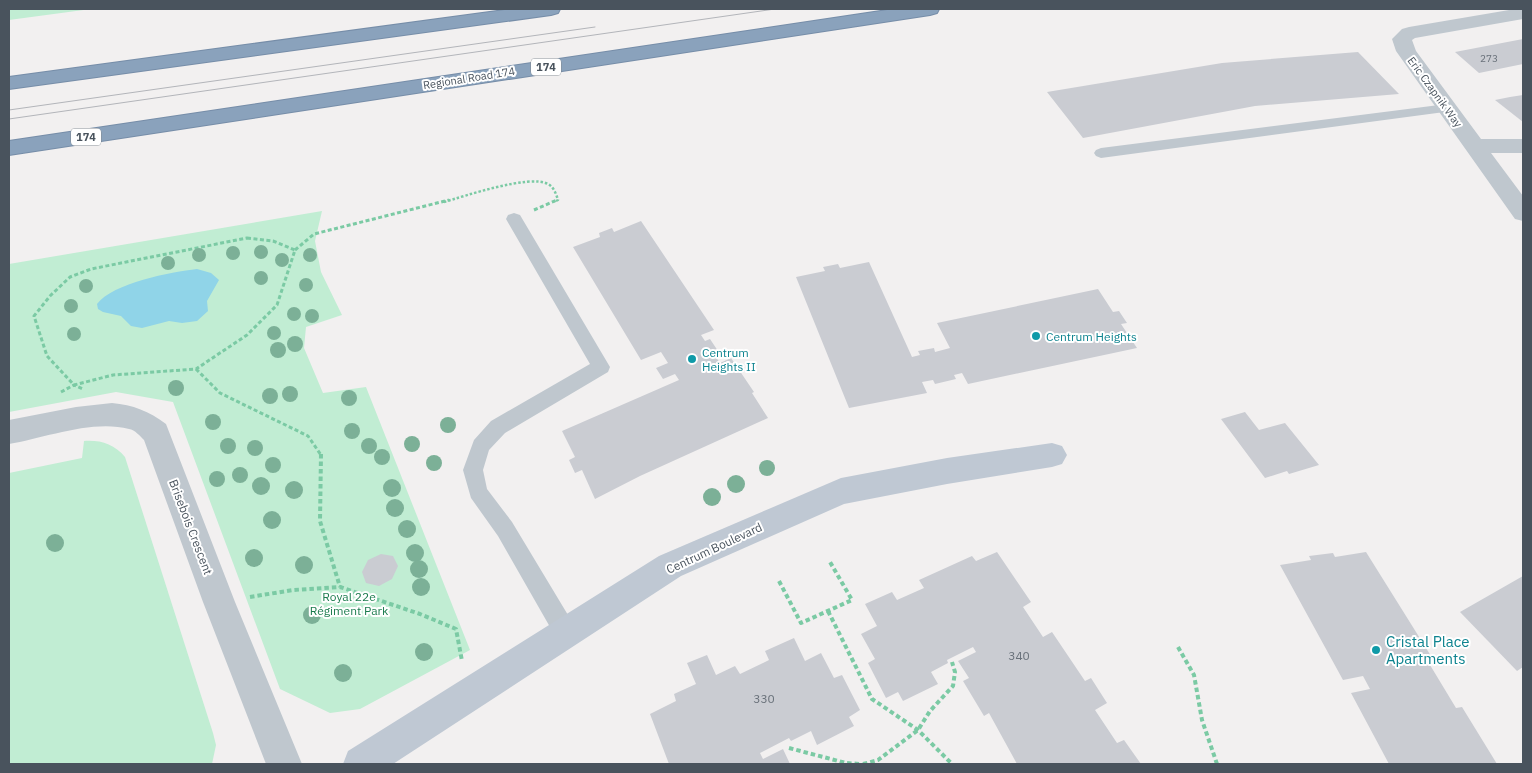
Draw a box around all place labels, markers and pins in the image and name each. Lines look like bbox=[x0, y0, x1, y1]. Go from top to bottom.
place label: Centrum Heights bbox=[1046, 329, 1137, 344]
marker: Centrum Heights bbox=[1030, 330, 1042, 342]
place label: Centrum Heights II bbox=[702, 345, 756, 374]
marker: Centrum Heights II bbox=[686, 353, 698, 365]
place label: Cristal Place Apartments bbox=[1386, 632, 1470, 668]
marker: Cristal Place Apartments bbox=[1370, 644, 1382, 656]

